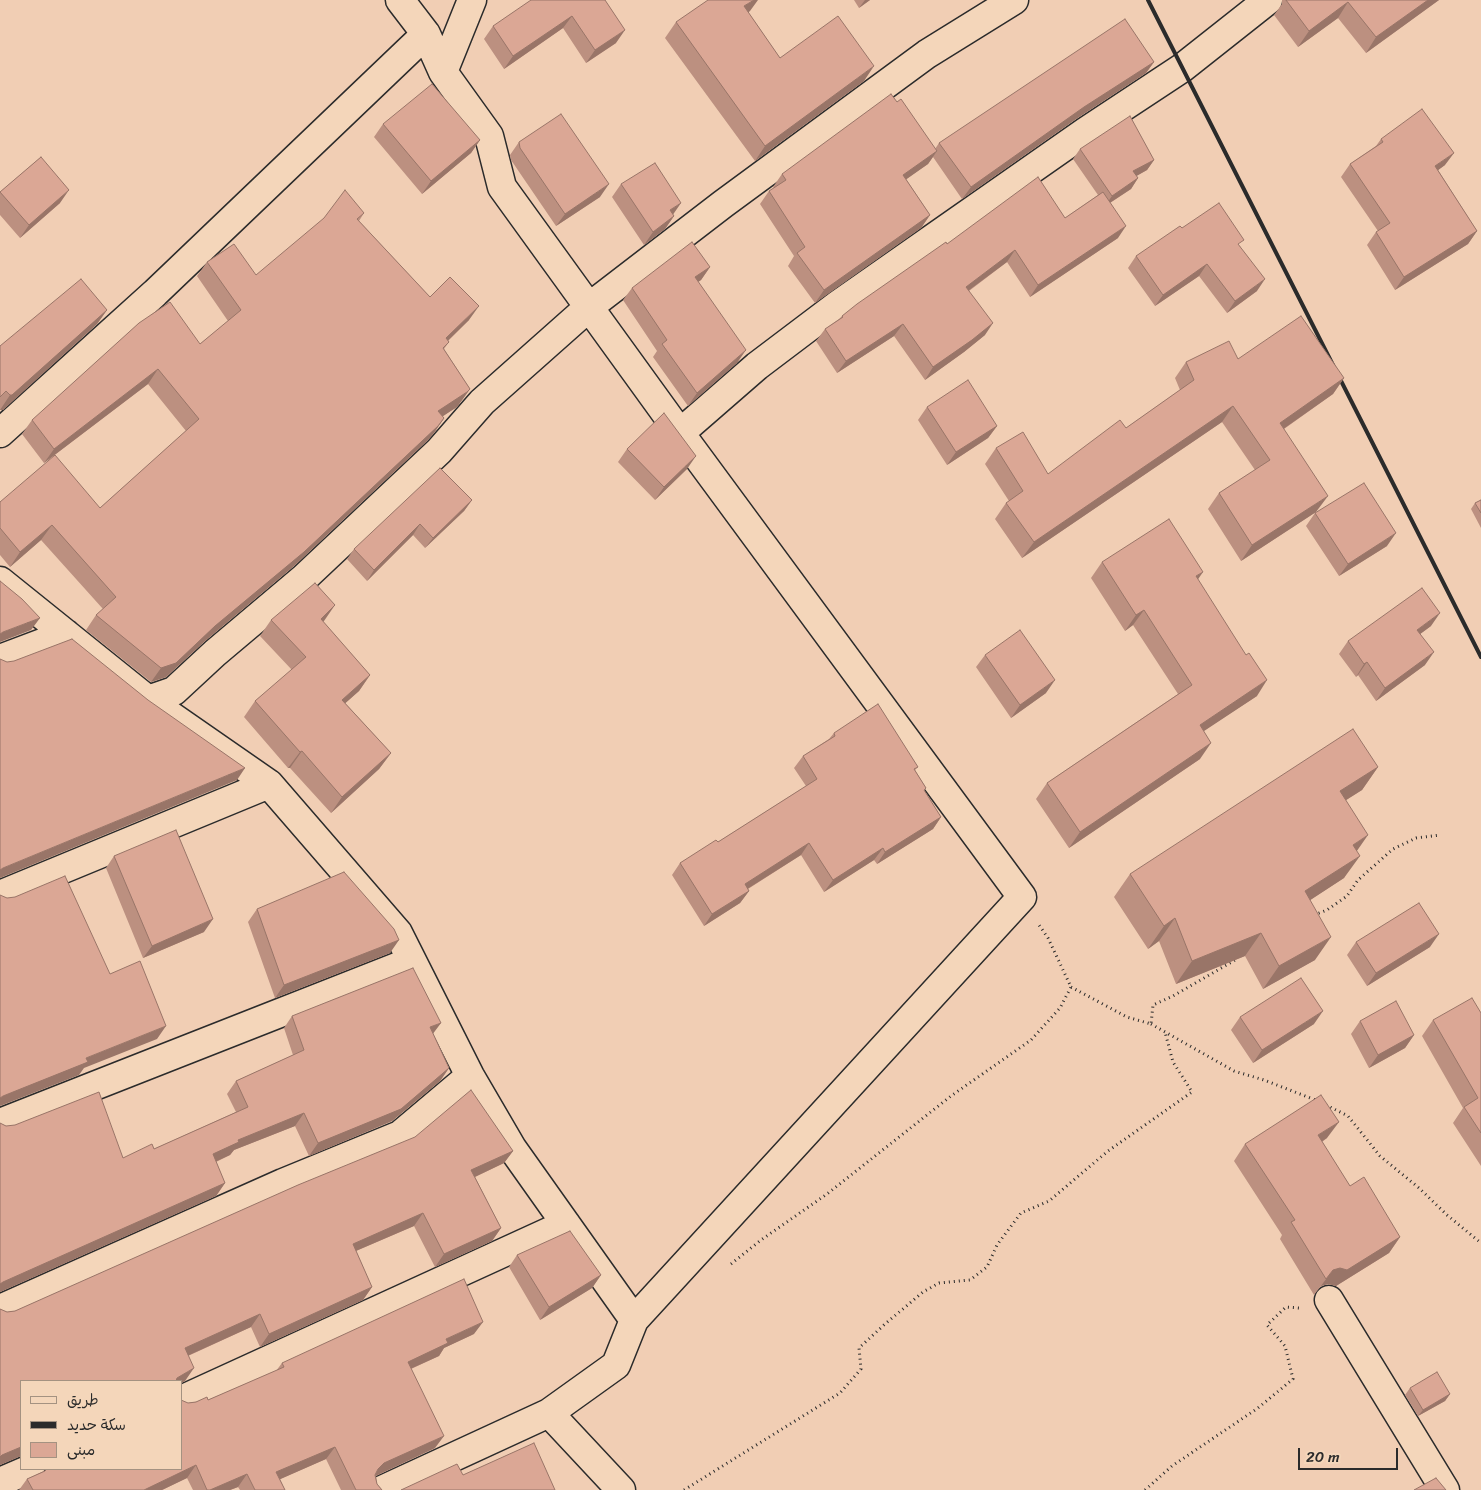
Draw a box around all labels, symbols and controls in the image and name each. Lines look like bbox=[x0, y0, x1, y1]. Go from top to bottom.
legend bbox=[20, 1380, 182, 1470]
text: طريق bbox=[67, 1387, 99, 1413]
text: سكة حديد bbox=[67, 1412, 126, 1438]
text: مبنى bbox=[67, 1437, 95, 1463]
scale bar bbox=[1301, 1438, 1401, 1470]
text: 20 m bbox=[1306, 1444, 1340, 1470]

